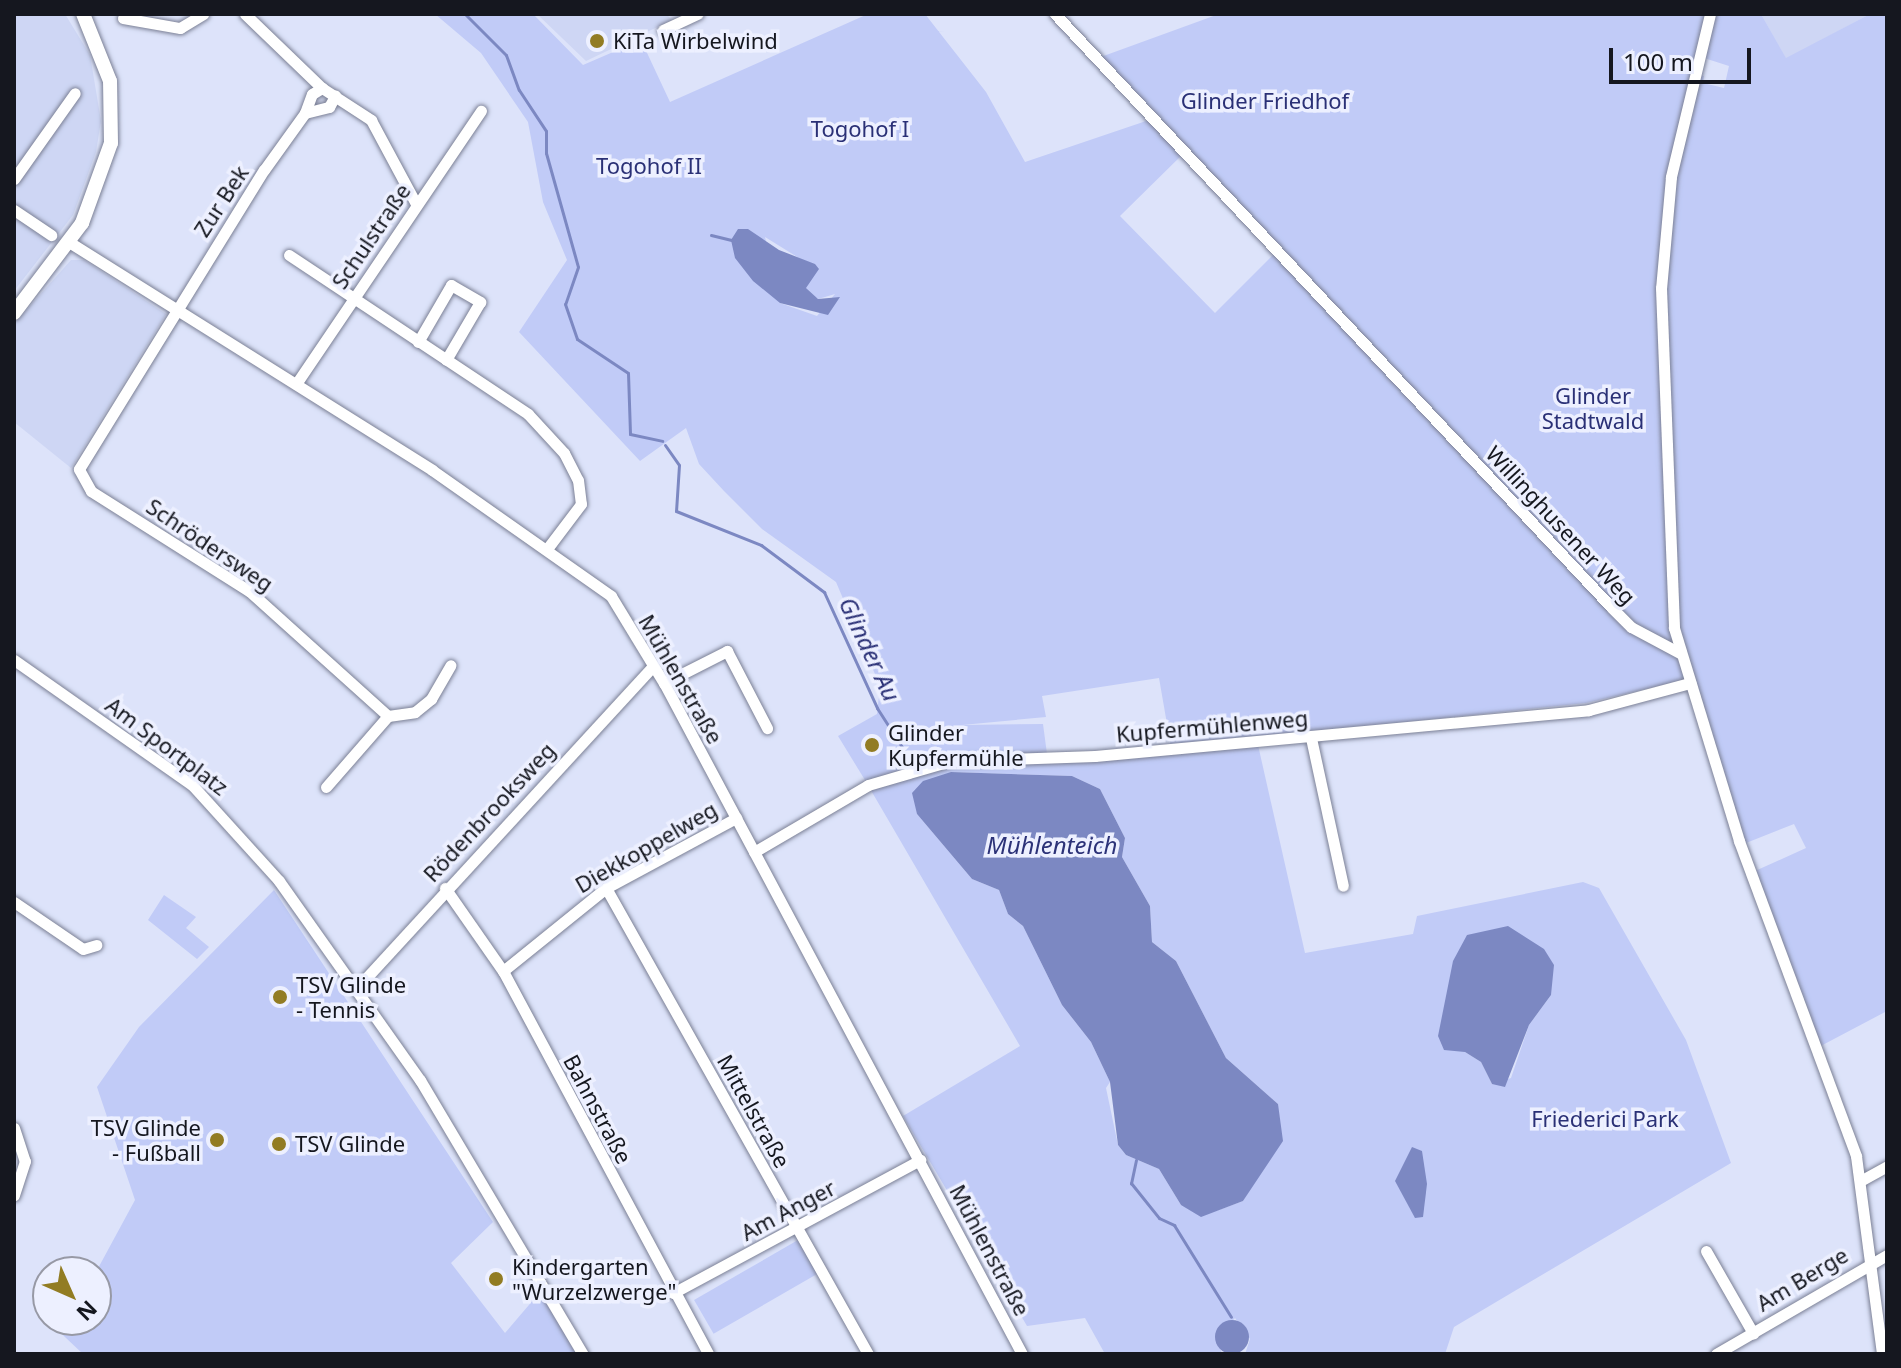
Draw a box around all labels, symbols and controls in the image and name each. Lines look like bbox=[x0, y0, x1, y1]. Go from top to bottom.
place label: KiTa Wirbelwind bbox=[613, 28, 778, 54]
marker: KiTa Wirbelwind bbox=[588, 32, 606, 50]
scale bar bbox=[1613, 32, 1755, 82]
text: 100 m bbox=[1623, 45, 1693, 78]
park label: Glinder Friedhof bbox=[1181, 88, 1349, 114]
park label: Togohof I bbox=[811, 116, 909, 142]
park label: Togohof II bbox=[596, 153, 702, 179]
street label: Zur Bek bbox=[188, 160, 254, 242]
street label: Schulstraße bbox=[326, 178, 416, 294]
park label: Glinder Stadtwald bbox=[1542, 382, 1644, 434]
street label: Willinghusener Weg bbox=[1481, 440, 1641, 610]
street label: Schrödersweg bbox=[142, 493, 278, 597]
water label: Glinder Au bbox=[833, 592, 907, 706]
street label: Mühlenstraße bbox=[633, 610, 729, 748]
street label: Am Sportplatz bbox=[101, 691, 233, 801]
street label: Kupfermühlenweg bbox=[1115, 704, 1309, 748]
place label: Glinder Kupfermühle bbox=[888, 719, 1024, 770]
marker: Glinder Kupfermühle bbox=[863, 736, 881, 754]
street label: Rödenbrooksweg bbox=[418, 737, 560, 887]
street label: Diekkoppelweg bbox=[570, 796, 722, 898]
water label: Mühlenteich bbox=[987, 831, 1117, 859]
place label: TSV Glinde - Tennis bbox=[296, 971, 406, 1022]
marker: TSV Glinde - Tennis bbox=[271, 988, 289, 1006]
street label: Bahnstraße bbox=[558, 1050, 638, 1168]
street label: Mittelstraße bbox=[712, 1050, 796, 1172]
park label: Friederici Park bbox=[1531, 1106, 1679, 1132]
place label: TSV Glinde - Fußball bbox=[91, 1114, 201, 1166]
marker: TSV Glinde - Fußball bbox=[208, 1131, 226, 1149]
place label: TSV Glinde bbox=[295, 1131, 405, 1157]
marker: TSV Glinde bbox=[270, 1135, 288, 1153]
street label: Am Anger bbox=[736, 1174, 840, 1246]
street label: Mühlenstraße bbox=[944, 1180, 1036, 1320]
street label: Am Berge bbox=[1752, 1241, 1852, 1317]
place label: Kindergarten "Wurzelzwerge" bbox=[512, 1253, 676, 1304]
north arrow bbox=[32, 1256, 112, 1336]
marker: Kindergarten "Wurzelzwerge" bbox=[487, 1270, 505, 1288]
text: N bbox=[71, 1295, 104, 1328]

